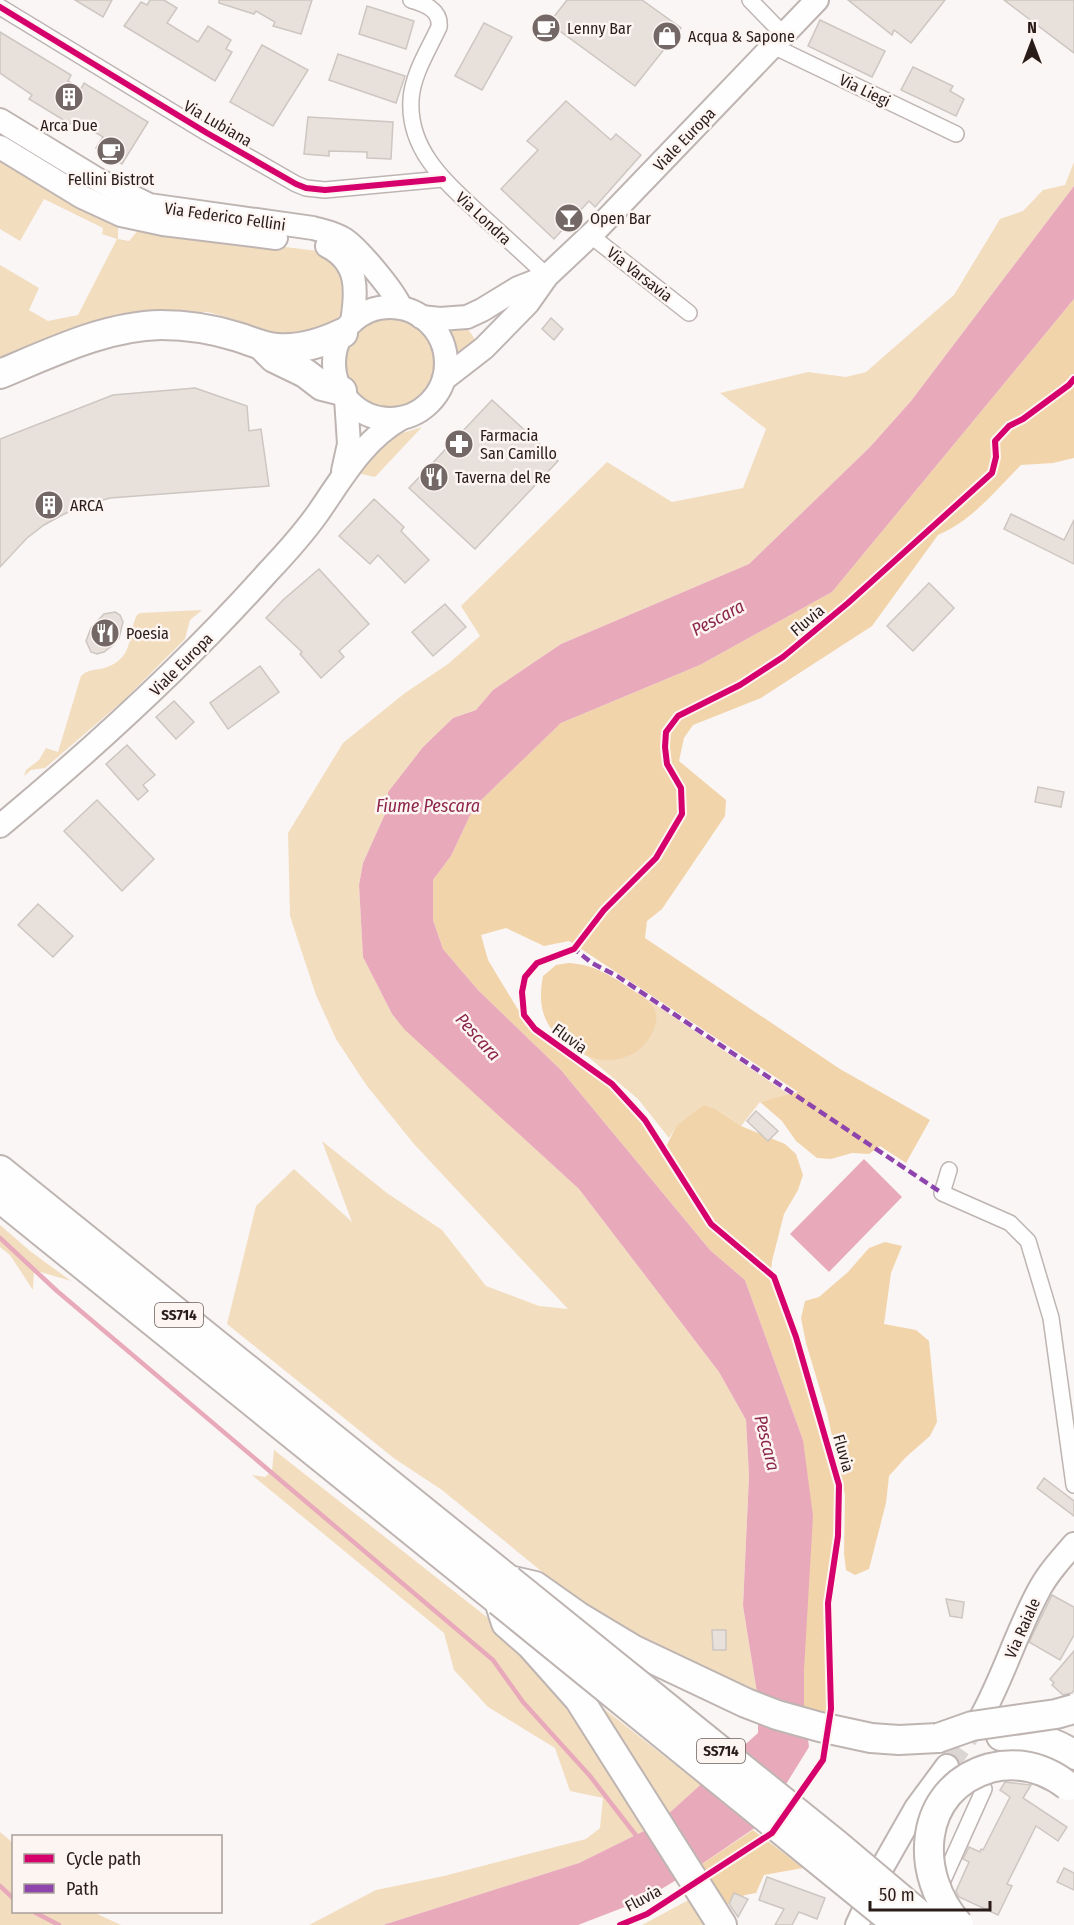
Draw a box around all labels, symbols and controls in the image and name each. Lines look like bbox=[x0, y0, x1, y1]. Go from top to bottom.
cafe icon: Lenny Bar bbox=[530, 12, 562, 44]
north arrow bbox=[1002, 12, 1062, 72]
text: N bbox=[1027, 18, 1037, 37]
place label: Lenny Bar bbox=[567, 19, 632, 38]
shop icon: Acqua & Sapone bbox=[651, 20, 683, 52]
place label: Acqua & Sapone bbox=[688, 27, 795, 46]
street label: Via Liegi bbox=[836, 70, 893, 111]
building icon: Arca Due bbox=[53, 81, 85, 113]
street label: Via Lubiana bbox=[180, 96, 255, 151]
street label: Viale Europa bbox=[649, 103, 719, 175]
place label: Arca Due bbox=[40, 116, 98, 135]
cafe icon: Fellini Bistrot bbox=[95, 135, 127, 167]
place label: Fellini Bistrot bbox=[68, 170, 155, 189]
street label: Via Londra bbox=[452, 188, 515, 249]
street label: Via Federico Fellini bbox=[163, 199, 287, 234]
bar icon: Open Bar bbox=[553, 202, 585, 234]
place label: Open Bar bbox=[590, 209, 651, 228]
street label: Via Varsavia bbox=[603, 243, 676, 306]
place label: Farmacia San Camillo bbox=[480, 426, 557, 463]
pharmacy icon: Farmacia San Camillo bbox=[443, 428, 475, 460]
restaurant icon: Taverna del Re bbox=[418, 461, 450, 493]
place label: Taverna del Re bbox=[455, 468, 551, 487]
building icon: ARCA bbox=[33, 489, 65, 521]
place label: ARCA bbox=[70, 496, 104, 515]
water label: Pescara bbox=[688, 595, 748, 641]
street label: Fluvia bbox=[786, 601, 828, 640]
restaurant icon: Poesia bbox=[89, 617, 121, 649]
place label: Poesia bbox=[126, 624, 169, 643]
street label: Viale Europa bbox=[146, 629, 217, 700]
water label: Fiume Pescara bbox=[376, 795, 480, 817]
water label: Pescara bbox=[451, 1009, 505, 1065]
street label: Fluvia bbox=[549, 1019, 591, 1057]
road number: SS714 bbox=[155, 1303, 203, 1327]
water label: Pescara bbox=[749, 1413, 785, 1473]
street label: Fluvia bbox=[829, 1432, 858, 1474]
street label: Via Raiale bbox=[1001, 1595, 1044, 1661]
road number: SS714 bbox=[697, 1739, 745, 1763]
legend bbox=[12, 1835, 222, 1913]
text: Cycle path bbox=[66, 1848, 141, 1870]
scale bar bbox=[870, 1874, 990, 1912]
text: Path bbox=[66, 1878, 99, 1900]
street label: Fluvia bbox=[622, 1881, 665, 1916]
text: 50 m bbox=[879, 1884, 915, 1906]

